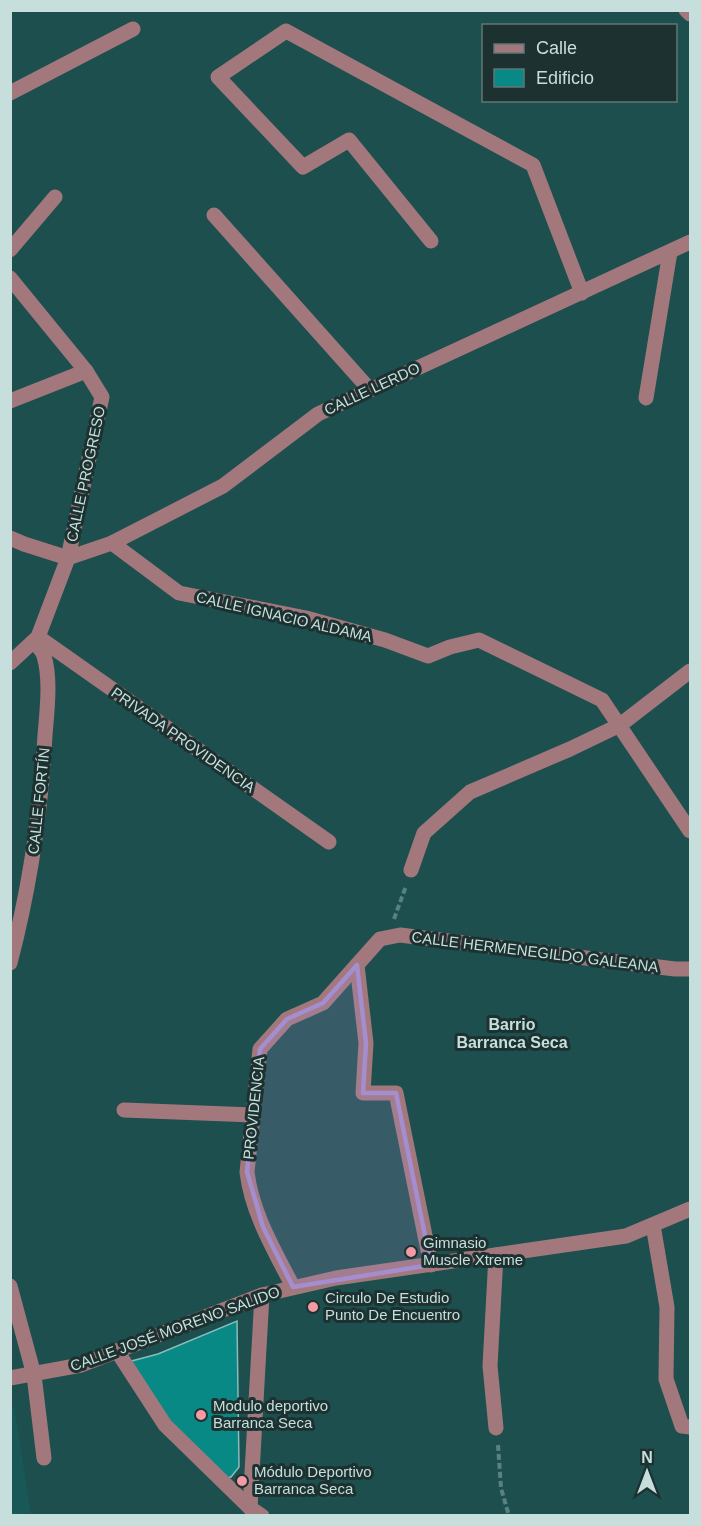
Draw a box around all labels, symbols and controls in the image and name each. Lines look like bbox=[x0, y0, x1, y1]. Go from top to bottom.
legend bbox=[482, 24, 677, 102]
text: Calle bbox=[536, 38, 577, 58]
text: Edificio bbox=[536, 68, 594, 88]
street label: CALLE LERDO bbox=[321, 359, 422, 418]
street label: CALLE PROGRESO bbox=[63, 404, 108, 543]
street label: CALLE IGNACIO ALDAMA bbox=[194, 588, 374, 645]
street label: PRIVADA PROVIDENCIA bbox=[108, 683, 258, 796]
street label: CALLE FORTÍN bbox=[24, 747, 53, 855]
street label: CALLE HERMENEGILDO GALEANA bbox=[411, 928, 659, 975]
district label: Barrio Barranca Seca bbox=[456, 1016, 568, 1051]
street label: PROVIDENCIA bbox=[240, 1056, 267, 1160]
place label: Gimnasio Muscle Xtreme bbox=[423, 1234, 523, 1268]
marker: Gimnasio Muscle Xtreme bbox=[404, 1245, 418, 1259]
street label: CALLE JOSÉ MORENO SALIDO bbox=[68, 1283, 282, 1374]
place label: Circulo De Estudio Punto De Encuentro bbox=[325, 1289, 460, 1323]
marker: Circulo De Estudio Punto De Encuentro bbox=[306, 1300, 320, 1314]
place label: Modulo deportivo Barranca Seca bbox=[213, 1397, 328, 1431]
marker: Modulo deportivo Barranca Seca bbox=[194, 1408, 208, 1422]
north arrow bbox=[617, 1442, 677, 1502]
text: N bbox=[641, 1449, 653, 1466]
place label: Módulo Deportivo Barranca Seca bbox=[254, 1463, 372, 1497]
marker: Módulo Deportivo Barranca Seca bbox=[235, 1474, 249, 1488]

